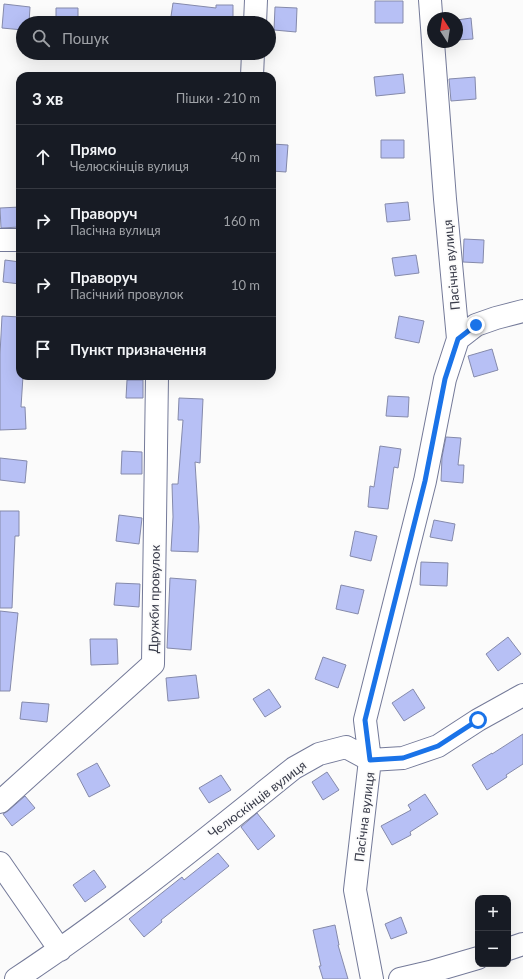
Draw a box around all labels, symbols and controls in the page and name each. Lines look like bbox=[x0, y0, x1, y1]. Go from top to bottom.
north arrow bbox=[427, 12, 463, 48]
search box bbox=[16, 16, 276, 60]
icon: search bbox=[30, 27, 52, 49]
text: Пошук bbox=[62, 29, 109, 47]
text: 3 хв bbox=[32, 88, 63, 109]
text: Пішки · 210 m bbox=[176, 90, 260, 106]
text: Прямо bbox=[70, 140, 116, 158]
icon: ahead bbox=[32, 146, 54, 168]
text: 40 m bbox=[231, 149, 260, 165]
text: Челюскінців вулиця bbox=[70, 158, 189, 174]
text: Праворуч bbox=[70, 204, 137, 222]
icon: right bbox=[32, 210, 54, 232]
text: 160 m bbox=[223, 213, 260, 229]
street label: Пасічна вулиця bbox=[439, 219, 463, 311]
text: Пасічна вулиця bbox=[70, 222, 161, 238]
text: Праворуч bbox=[70, 268, 137, 286]
icon: right bbox=[32, 274, 54, 296]
text: 10 m bbox=[231, 277, 260, 293]
text: Пасічний провулок bbox=[70, 286, 184, 302]
route end bbox=[467, 316, 485, 334]
icon: arrive bbox=[32, 338, 54, 360]
text: Пункт призначення bbox=[70, 340, 206, 358]
street label: Дружби провулок bbox=[145, 544, 163, 653]
route start bbox=[469, 711, 487, 729]
street label: Челюскінців вулиця bbox=[205, 757, 309, 841]
street label: Пасічна вулиця bbox=[351, 771, 377, 863]
map controls bbox=[475, 895, 511, 967]
button: + bbox=[475, 895, 511, 931]
button: − bbox=[475, 931, 511, 967]

